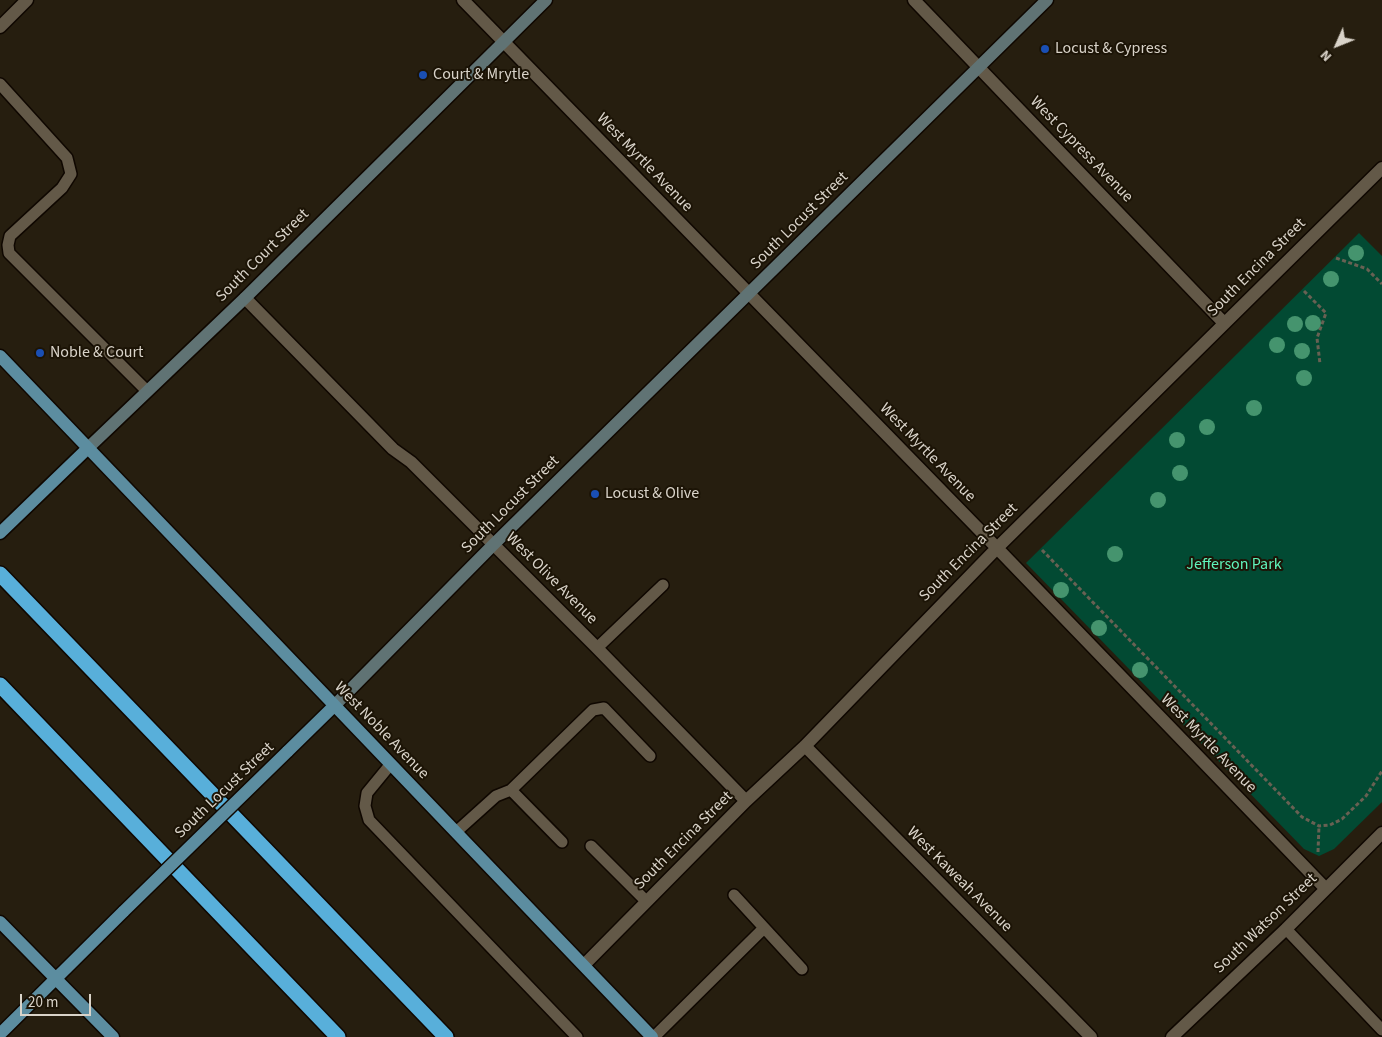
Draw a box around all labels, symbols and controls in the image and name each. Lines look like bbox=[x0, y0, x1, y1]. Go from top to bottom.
north arrow bbox=[1312, 20, 1362, 70]
place label: Locust & Cypress bbox=[1055, 39, 1167, 59]
marker: Locust & Cypress bbox=[1039, 43, 1051, 55]
text: N bbox=[1316, 45, 1337, 66]
place label: Court & Mrytle bbox=[433, 65, 529, 85]
marker: Court & Mrytle bbox=[417, 69, 429, 81]
street label: West Cypress Avenue bbox=[1025, 93, 1137, 207]
street label: West Myrtle Avenue bbox=[592, 110, 696, 216]
street label: South Locust Street bbox=[747, 168, 853, 274]
street label: South Court Street bbox=[212, 205, 314, 307]
street label: South Encina Street bbox=[1204, 215, 1310, 321]
place label: Noble & Court bbox=[50, 343, 144, 363]
marker: Noble & Court bbox=[34, 347, 46, 359]
street label: West Myrtle Avenue bbox=[875, 400, 979, 506]
street label: South Locust Street bbox=[458, 452, 564, 558]
place label: Locust & Olive bbox=[605, 484, 699, 504]
marker: Locust & Olive bbox=[589, 488, 601, 500]
street label: South Encina Street bbox=[916, 500, 1022, 606]
street label: West Olive Avenue bbox=[501, 529, 601, 629]
park label: Jefferson Park bbox=[1186, 555, 1282, 575]
street label: West Noble Avenue bbox=[330, 678, 432, 784]
street label: West Myrtle Avenue bbox=[1156, 691, 1260, 797]
street label: South Locust Street bbox=[171, 739, 279, 843]
street label: South Encina Street bbox=[631, 788, 737, 894]
street label: West Kaweah Avenue bbox=[902, 823, 1016, 937]
street label: South Watson Street bbox=[1210, 870, 1322, 978]
scale bar bbox=[22, 984, 94, 1016]
text: 20 m bbox=[28, 992, 58, 1013]

